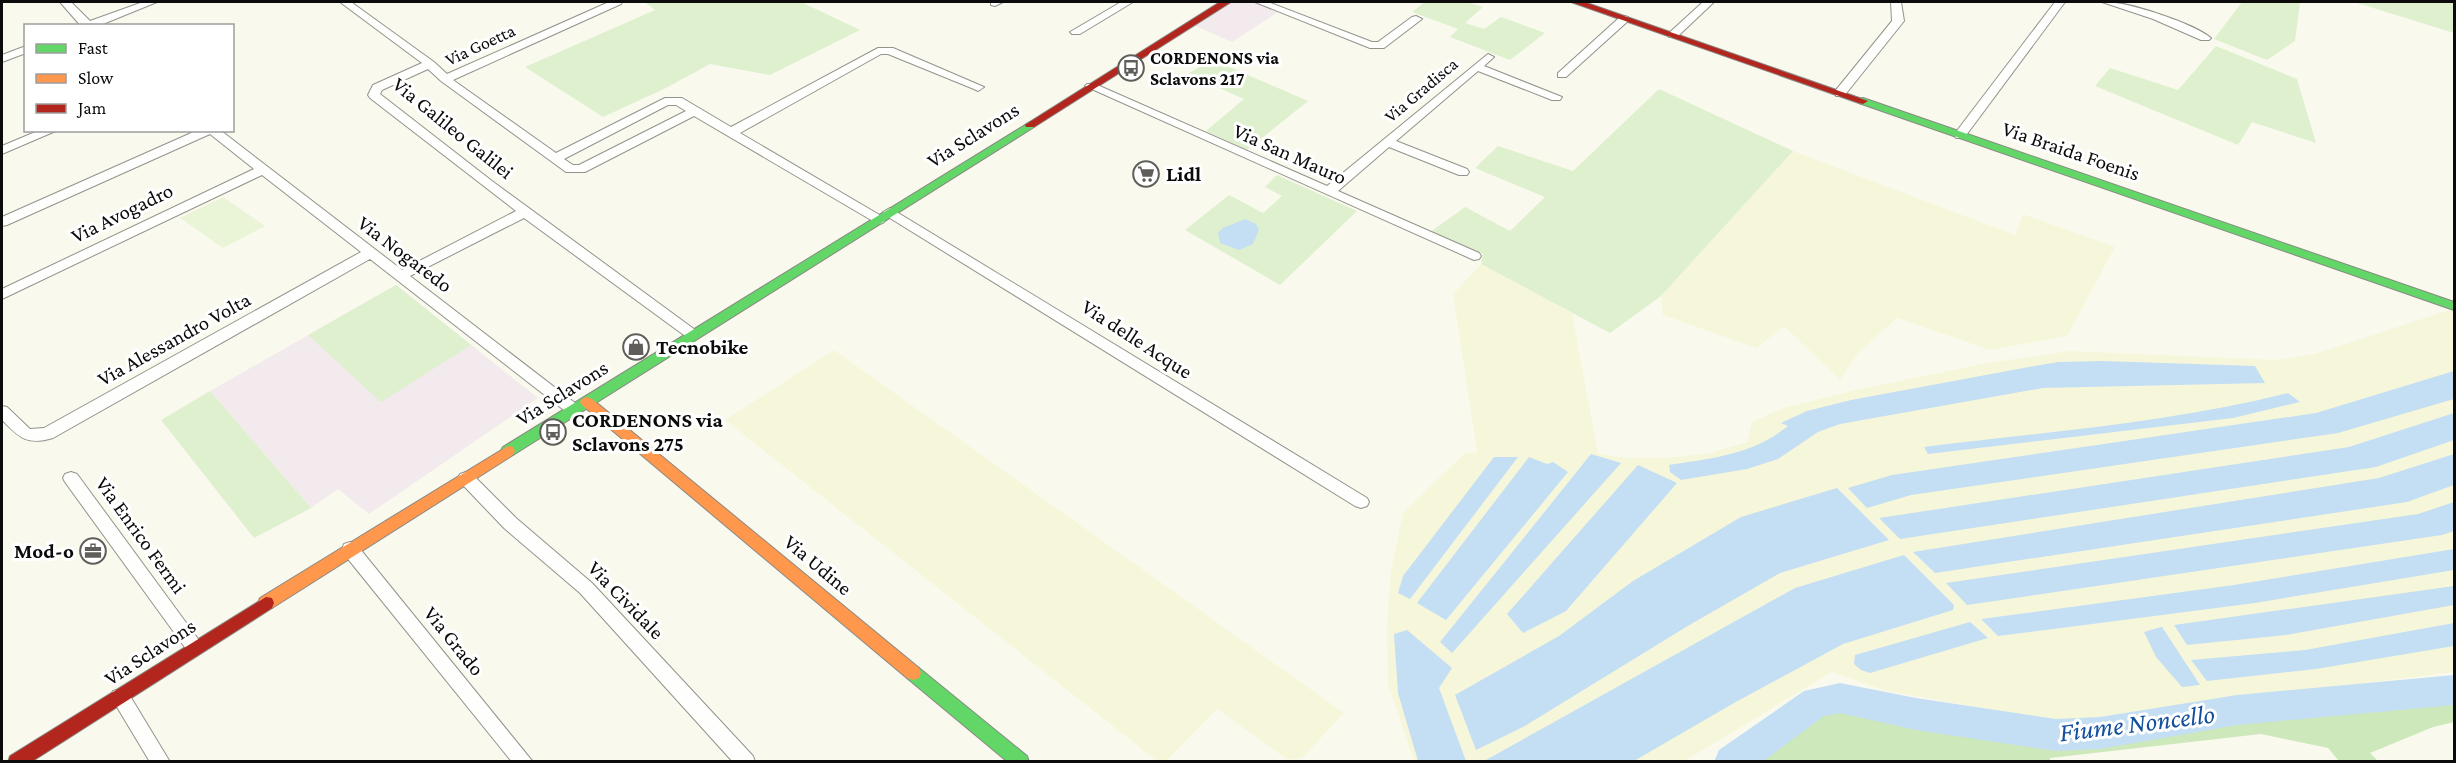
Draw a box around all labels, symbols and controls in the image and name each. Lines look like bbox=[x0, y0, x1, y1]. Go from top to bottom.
street label: Via Goetta bbox=[442, 20, 518, 70]
legend bbox=[24, 24, 234, 132]
text: Fast bbox=[78, 38, 109, 58]
place label: CORDENONS via Sclavons 217 bbox=[1150, 48, 1279, 89]
bus stop icon: CORDENONS via Sclavons 217 bbox=[1116, 53, 1146, 83]
street label: Via Gradisca bbox=[1380, 54, 1462, 126]
text: Slow bbox=[78, 68, 114, 88]
street label: Via Galileo Galilei bbox=[388, 72, 519, 184]
street label: Via Sclavons bbox=[923, 97, 1023, 173]
text: Jam bbox=[76, 98, 107, 118]
street label: Via Braida Foenis bbox=[1999, 116, 2143, 186]
street label: Via San Mauro bbox=[1230, 118, 1350, 190]
supermarket icon: Lidl bbox=[1131, 159, 1161, 189]
place label: Lidl bbox=[1166, 162, 1201, 186]
street label: Via Avogadro bbox=[67, 178, 177, 248]
street label: Via Nogaredo bbox=[353, 211, 457, 297]
street label: Via Alessandro Volta bbox=[93, 287, 255, 391]
street label: Via delle Acque bbox=[1077, 294, 1197, 384]
shop icon: Tecnobike bbox=[621, 332, 651, 362]
place label: Tecnobike bbox=[656, 335, 749, 359]
street label: Via Sclavons bbox=[512, 355, 612, 431]
place label: CORDENONS via Sclavons 275 bbox=[572, 408, 723, 456]
bus stop icon: CORDENONS via Sclavons 275 bbox=[538, 417, 568, 447]
street label: Via Enrico Fermi bbox=[91, 472, 192, 598]
street label: Via Udine bbox=[779, 530, 857, 600]
office icon: Mod-o bbox=[78, 536, 108, 566]
place label: Mod-o bbox=[14, 539, 74, 563]
street label: Via Cividale bbox=[583, 556, 669, 644]
street label: Via Grado bbox=[419, 601, 489, 681]
street label: Via Sclavons bbox=[100, 614, 200, 690]
water label: Fiume Noncello bbox=[2058, 699, 2216, 747]

